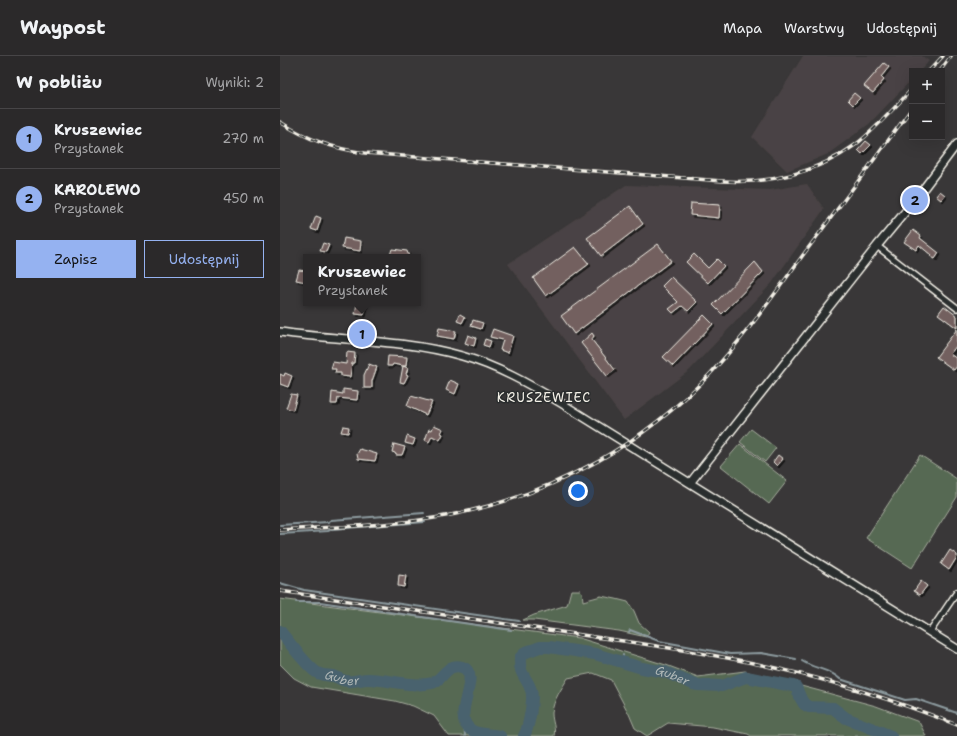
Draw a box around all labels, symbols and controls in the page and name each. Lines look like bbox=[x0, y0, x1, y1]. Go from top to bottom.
text: Waypost bbox=[20, 15, 105, 40]
text: Mapa bbox=[723, 19, 762, 37]
text: Warstwy bbox=[784, 19, 844, 37]
text: Udostępnij bbox=[866, 19, 937, 37]
map controls bbox=[909, 68, 945, 140]
button: + bbox=[909, 68, 945, 104]
text: W pobliżu bbox=[16, 71, 102, 93]
text: Wyniki: 2 bbox=[205, 74, 264, 91]
button: − bbox=[909, 104, 945, 140]
text: Kruszewiec bbox=[54, 120, 142, 140]
text: 1 bbox=[26, 130, 32, 147]
text: 270 m bbox=[222, 130, 264, 147]
text: Przystanek bbox=[54, 140, 124, 157]
text: KAROLEWO bbox=[54, 180, 141, 200]
pin: 2 bbox=[902, 185, 928, 215]
text: 2 bbox=[24, 190, 34, 207]
text: 450 m bbox=[223, 190, 264, 207]
text: Przystanek bbox=[54, 200, 124, 217]
button: Zapisz bbox=[16, 240, 136, 278]
button: Udostępnij bbox=[144, 240, 264, 278]
popup bbox=[303, 254, 421, 306]
text: Kruszewiec bbox=[318, 262, 406, 282]
text: Przystanek bbox=[318, 282, 388, 299]
pin: 1 bbox=[349, 319, 375, 349]
district label: KRUSZEWIEC bbox=[497, 389, 591, 406]
your location bbox=[568, 481, 588, 501]
water label: Guber bbox=[654, 662, 692, 690]
water label: Guber bbox=[324, 667, 361, 689]

